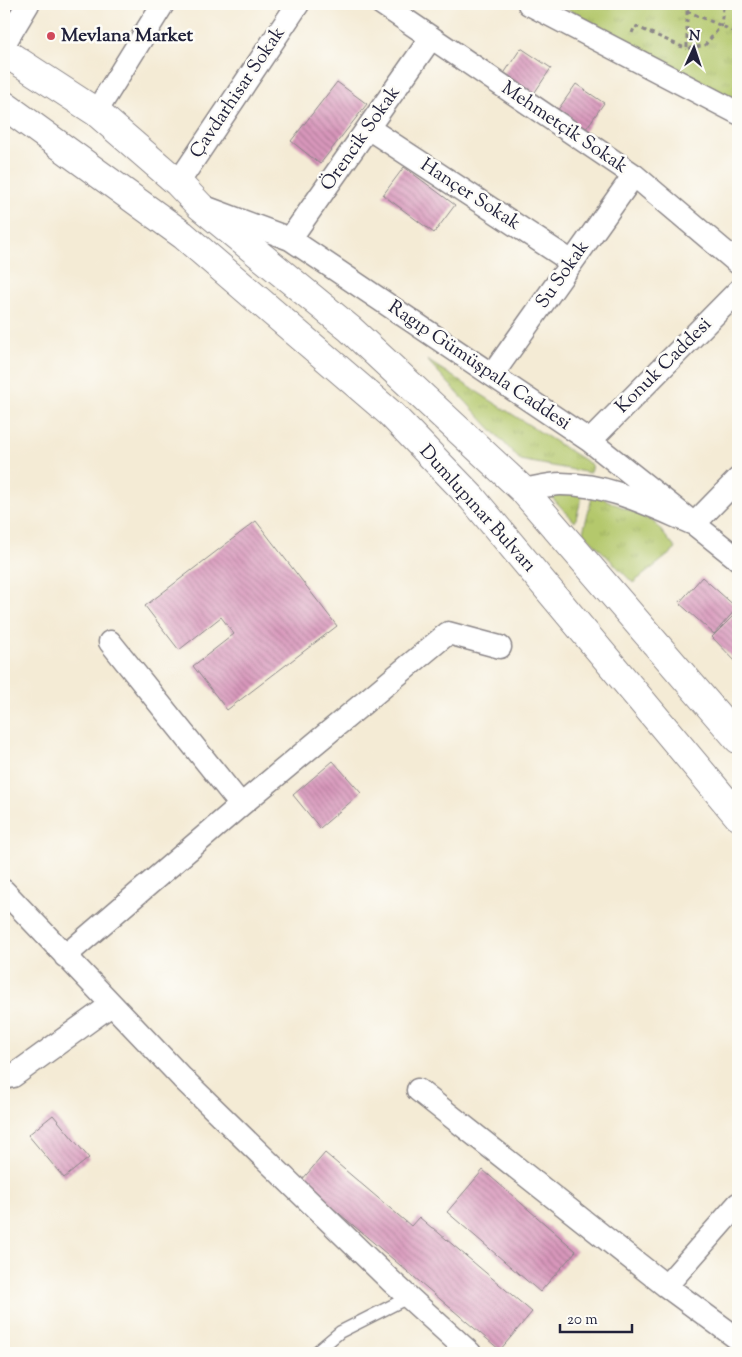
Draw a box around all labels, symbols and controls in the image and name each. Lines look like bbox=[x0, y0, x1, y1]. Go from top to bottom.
street label: Çavdarhisar Sokak bbox=[184, 21, 293, 164]
north arrow bbox=[670, 22, 720, 72]
place label: Mevlana Market bbox=[61, 23, 193, 50]
text: N bbox=[688, 27, 701, 47]
marker: Mevlana Market bbox=[45, 30, 57, 42]
street label: Mehmetçik Sokak bbox=[495, 76, 633, 181]
street label: Örencik Sokak bbox=[315, 80, 408, 197]
street label: Hançer Sokak bbox=[415, 152, 526, 238]
street label: Su Sokak bbox=[530, 235, 597, 314]
street label: Ragıp Gümüşpala Caddesi bbox=[382, 295, 576, 437]
street label: Konuk Caddesi bbox=[610, 312, 718, 420]
street label: Dumlupınar Bulvarı bbox=[412, 439, 542, 579]
scale bar bbox=[560, 1302, 632, 1334]
text: 20 m bbox=[567, 1310, 598, 1331]

